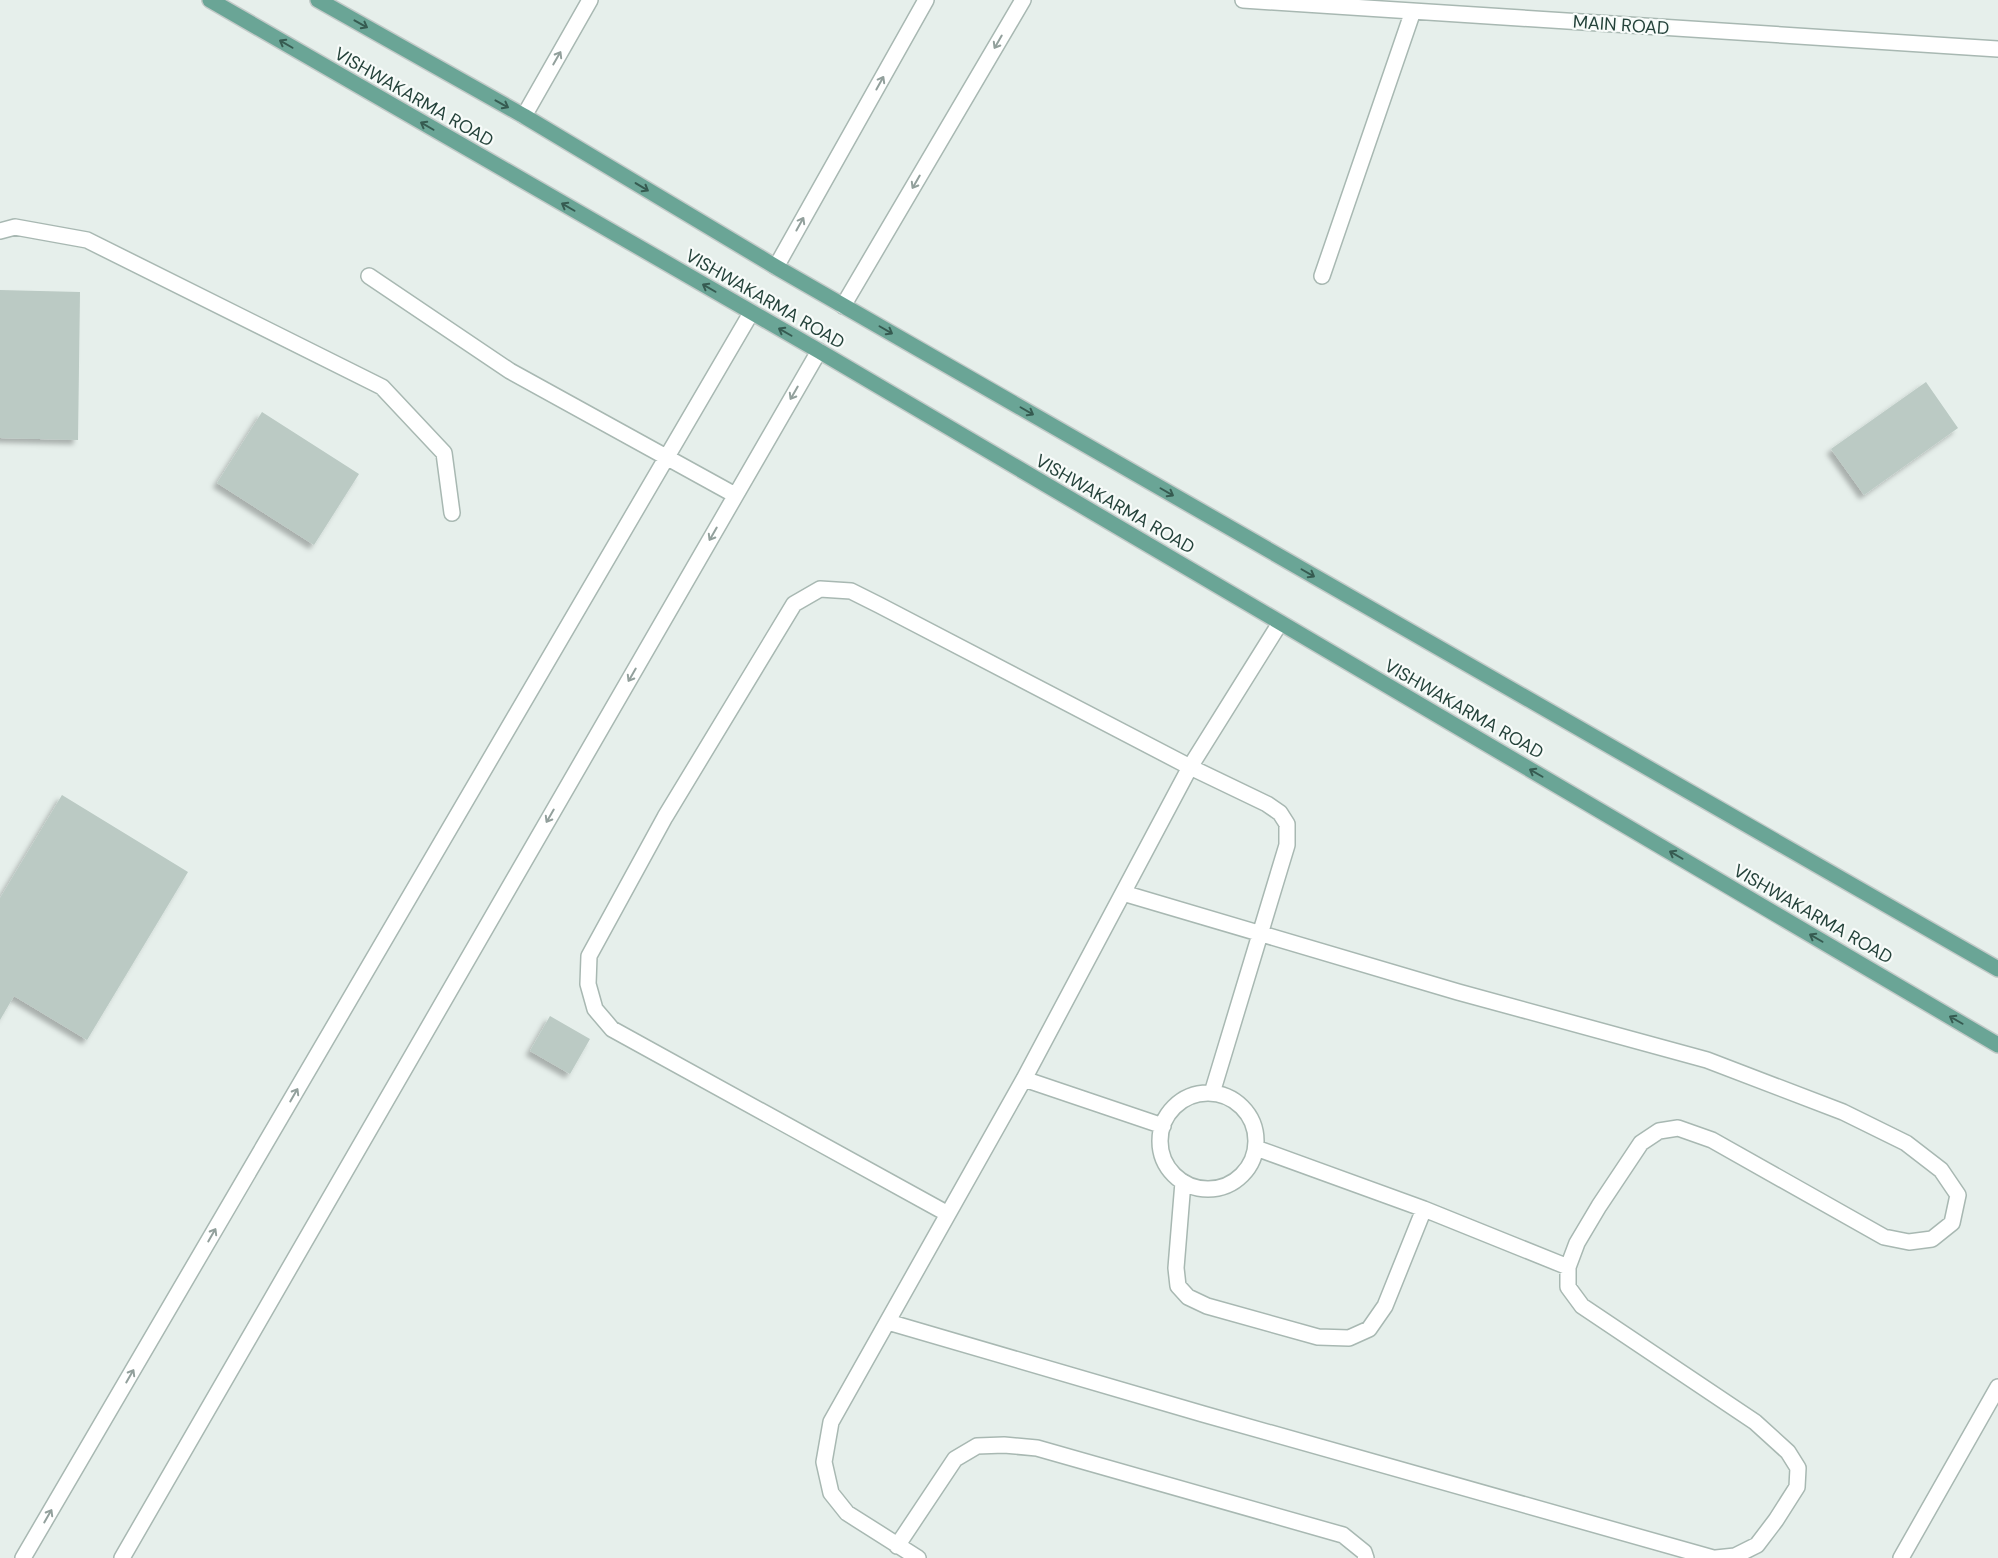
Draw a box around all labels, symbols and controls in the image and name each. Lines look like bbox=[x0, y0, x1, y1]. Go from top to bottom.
street label: MAIN ROAD bbox=[1572, 10, 1670, 40]
one-way arrow bbox=[353, 19, 368, 29]
one-way arrow bbox=[993, 35, 1003, 50]
one-way arrow bbox=[280, 39, 294, 49]
street label: VISHWAKARMA ROAD bbox=[330, 42, 498, 152]
one-way arrow bbox=[552, 52, 562, 66]
one-way arrow bbox=[875, 76, 885, 90]
one-way arrow bbox=[495, 99, 509, 109]
one-way arrow bbox=[421, 120, 435, 130]
one-way arrow bbox=[910, 175, 920, 189]
one-way arrow bbox=[635, 182, 649, 192]
one-way arrow bbox=[561, 201, 575, 211]
one-way arrow bbox=[795, 217, 805, 232]
street label: VISHWAKARMA ROAD bbox=[681, 244, 849, 354]
one-way arrow bbox=[702, 283, 716, 293]
one-way arrow bbox=[878, 325, 893, 335]
one-way arrow bbox=[777, 327, 792, 337]
one-way arrow bbox=[789, 386, 799, 400]
one-way arrow bbox=[1019, 406, 1034, 416]
street label: VISHWAKARMA ROAD bbox=[1031, 449, 1199, 559]
one-way arrow bbox=[1160, 487, 1174, 497]
one-way arrow bbox=[708, 526, 717, 541]
one-way arrow bbox=[1301, 568, 1315, 578]
street label: VISHWAKARMA ROAD bbox=[1380, 654, 1548, 764]
one-way arrow bbox=[626, 667, 636, 681]
one-way arrow bbox=[1529, 767, 1543, 777]
one-way arrow bbox=[545, 808, 555, 822]
one-way arrow bbox=[1669, 850, 1683, 860]
street label: VISHWAKARMA ROAD bbox=[1729, 859, 1897, 969]
one-way arrow bbox=[1809, 932, 1823, 942]
one-way arrow bbox=[1949, 1015, 1964, 1024]
one-way arrow bbox=[289, 1088, 299, 1102]
one-way arrow bbox=[207, 1229, 217, 1243]
one-way arrow bbox=[125, 1368, 135, 1383]
one-way arrow bbox=[43, 1508, 53, 1523]

